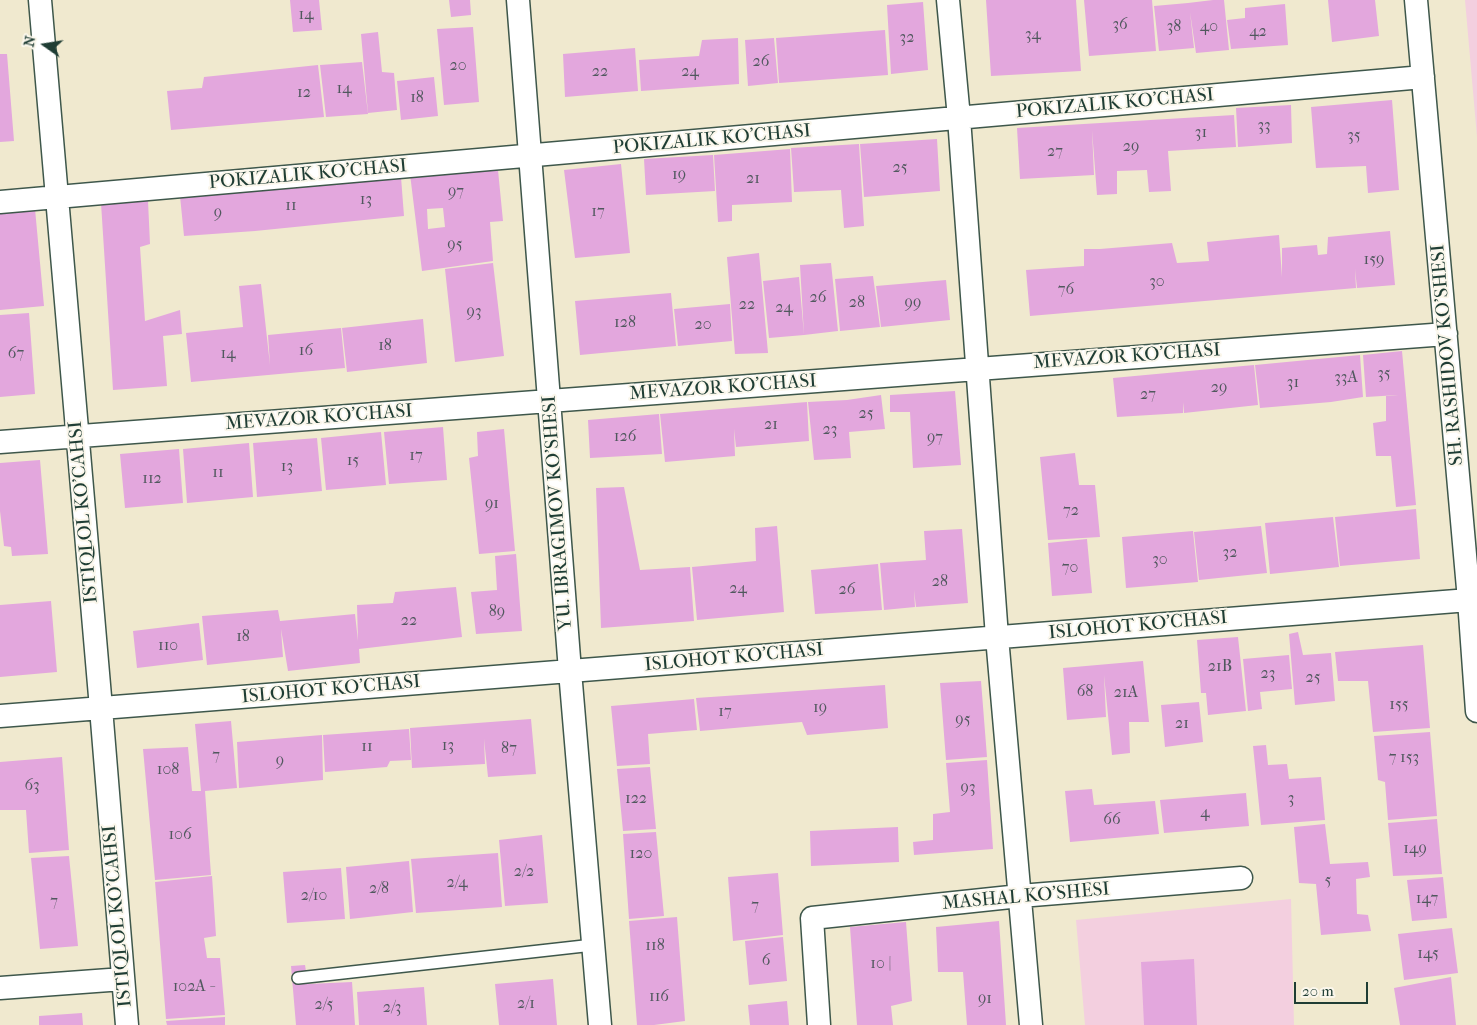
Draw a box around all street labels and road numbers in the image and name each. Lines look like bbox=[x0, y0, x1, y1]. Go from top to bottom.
street label: POKIZALIK KO'CHASI bbox=[1015, 84, 1215, 124]
street label: POKIZALIK KO'CHASI bbox=[612, 120, 812, 160]
street label: POKIZALIK KO'CHASI bbox=[208, 155, 408, 195]
street label: SH. RASHIDOV KO'SHESI bbox=[1427, 243, 1469, 467]
street label: MEVAZOR KO'CHASI bbox=[1033, 339, 1221, 375]
street label: MEVAZOR KO'CHASI bbox=[629, 370, 817, 406]
street label: YU. IBRAGIMOV KO'SHESI bbox=[538, 395, 578, 631]
street label: MEVAZOR KO'CHASI bbox=[225, 400, 413, 436]
street label: ISTIQLOL KO'CAHSI bbox=[65, 420, 103, 604]
street label: ISLOHOT KO'CHASI bbox=[1047, 607, 1229, 645]
street label: ISLOHOT KO'CHASI bbox=[643, 639, 825, 677]
street label: ISLOHOT KO'CHASI bbox=[240, 671, 422, 709]
street label: ISTIQLOL KO'CAHSI bbox=[99, 824, 137, 1008]
street label: MASHAL KO'SHESI bbox=[941, 878, 1111, 916]

